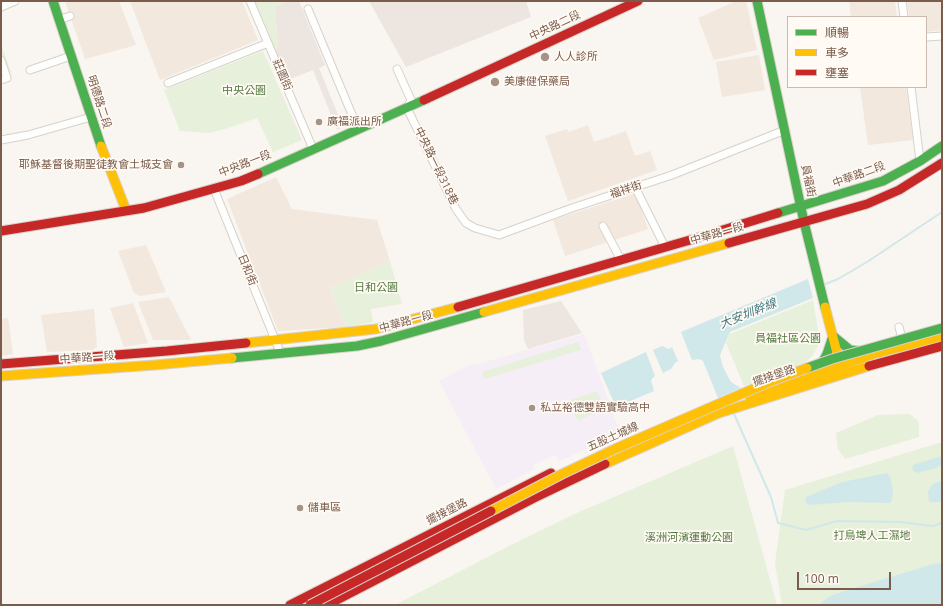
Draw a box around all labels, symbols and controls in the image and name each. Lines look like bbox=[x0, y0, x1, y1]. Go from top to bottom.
street label: 中央路二段 bbox=[527, 8, 583, 44]
legend bbox=[787, 16, 927, 88]
text: 順暢 bbox=[825, 24, 849, 41]
text: 車多 bbox=[825, 44, 849, 61]
place label: 人人診所 bbox=[554, 50, 598, 64]
marker: 人人診所 bbox=[539, 51, 551, 63]
street label: 莊園街 bbox=[269, 57, 295, 93]
text: 壅塞 bbox=[825, 64, 849, 81]
street label: 明德路二段 bbox=[84, 74, 114, 130]
place label: 美康健保藥局 bbox=[504, 75, 570, 89]
marker: 美康健保藥局 bbox=[489, 76, 501, 88]
park label: 中央公園 bbox=[222, 84, 266, 98]
place label: 廣福派出所 bbox=[327, 115, 382, 129]
marker: 廣福派出所 bbox=[314, 117, 324, 127]
street label: 中央路一段318巷 bbox=[411, 125, 461, 207]
street label: 中央路一段 bbox=[217, 148, 273, 180]
place label: 耶穌基督後期聖徒教會土城支會 bbox=[19, 158, 173, 172]
street label: 中華路二段 bbox=[831, 159, 887, 191]
marker: 耶穌基督後期聖徒教會土城支會 bbox=[176, 160, 186, 170]
street label: 員福街 bbox=[798, 163, 818, 199]
street label: 福祥街 bbox=[608, 178, 644, 202]
street label: 中華路一段 bbox=[689, 220, 745, 248]
street label: 日和街 bbox=[235, 252, 259, 288]
park label: 日和公園 bbox=[354, 281, 398, 295]
water label: 大安圳幹線 bbox=[717, 296, 779, 332]
street label: 中華路一段 bbox=[378, 309, 434, 335]
park label: 員福社區公園 bbox=[755, 332, 821, 346]
street label: 中華路一段 bbox=[59, 349, 115, 367]
street label: 擺接堡路 bbox=[751, 363, 797, 389]
place label: 私立裕德雙語實驗高中 bbox=[540, 401, 650, 415]
marker: 私立裕德雙語實驗高中 bbox=[527, 403, 537, 413]
street label: 五股土城線 bbox=[585, 420, 641, 454]
street label: 擺接堡路 bbox=[424, 496, 470, 528]
place label: 儲車區 bbox=[308, 501, 341, 515]
marker: 儲車區 bbox=[295, 503, 305, 513]
park label: 打鳥埤人工濕地 bbox=[834, 529, 910, 543]
park label: 溪洲河濱運動公園 bbox=[645, 531, 733, 545]
scale bar bbox=[799, 564, 893, 590]
text: 100 m bbox=[804, 570, 839, 587]

